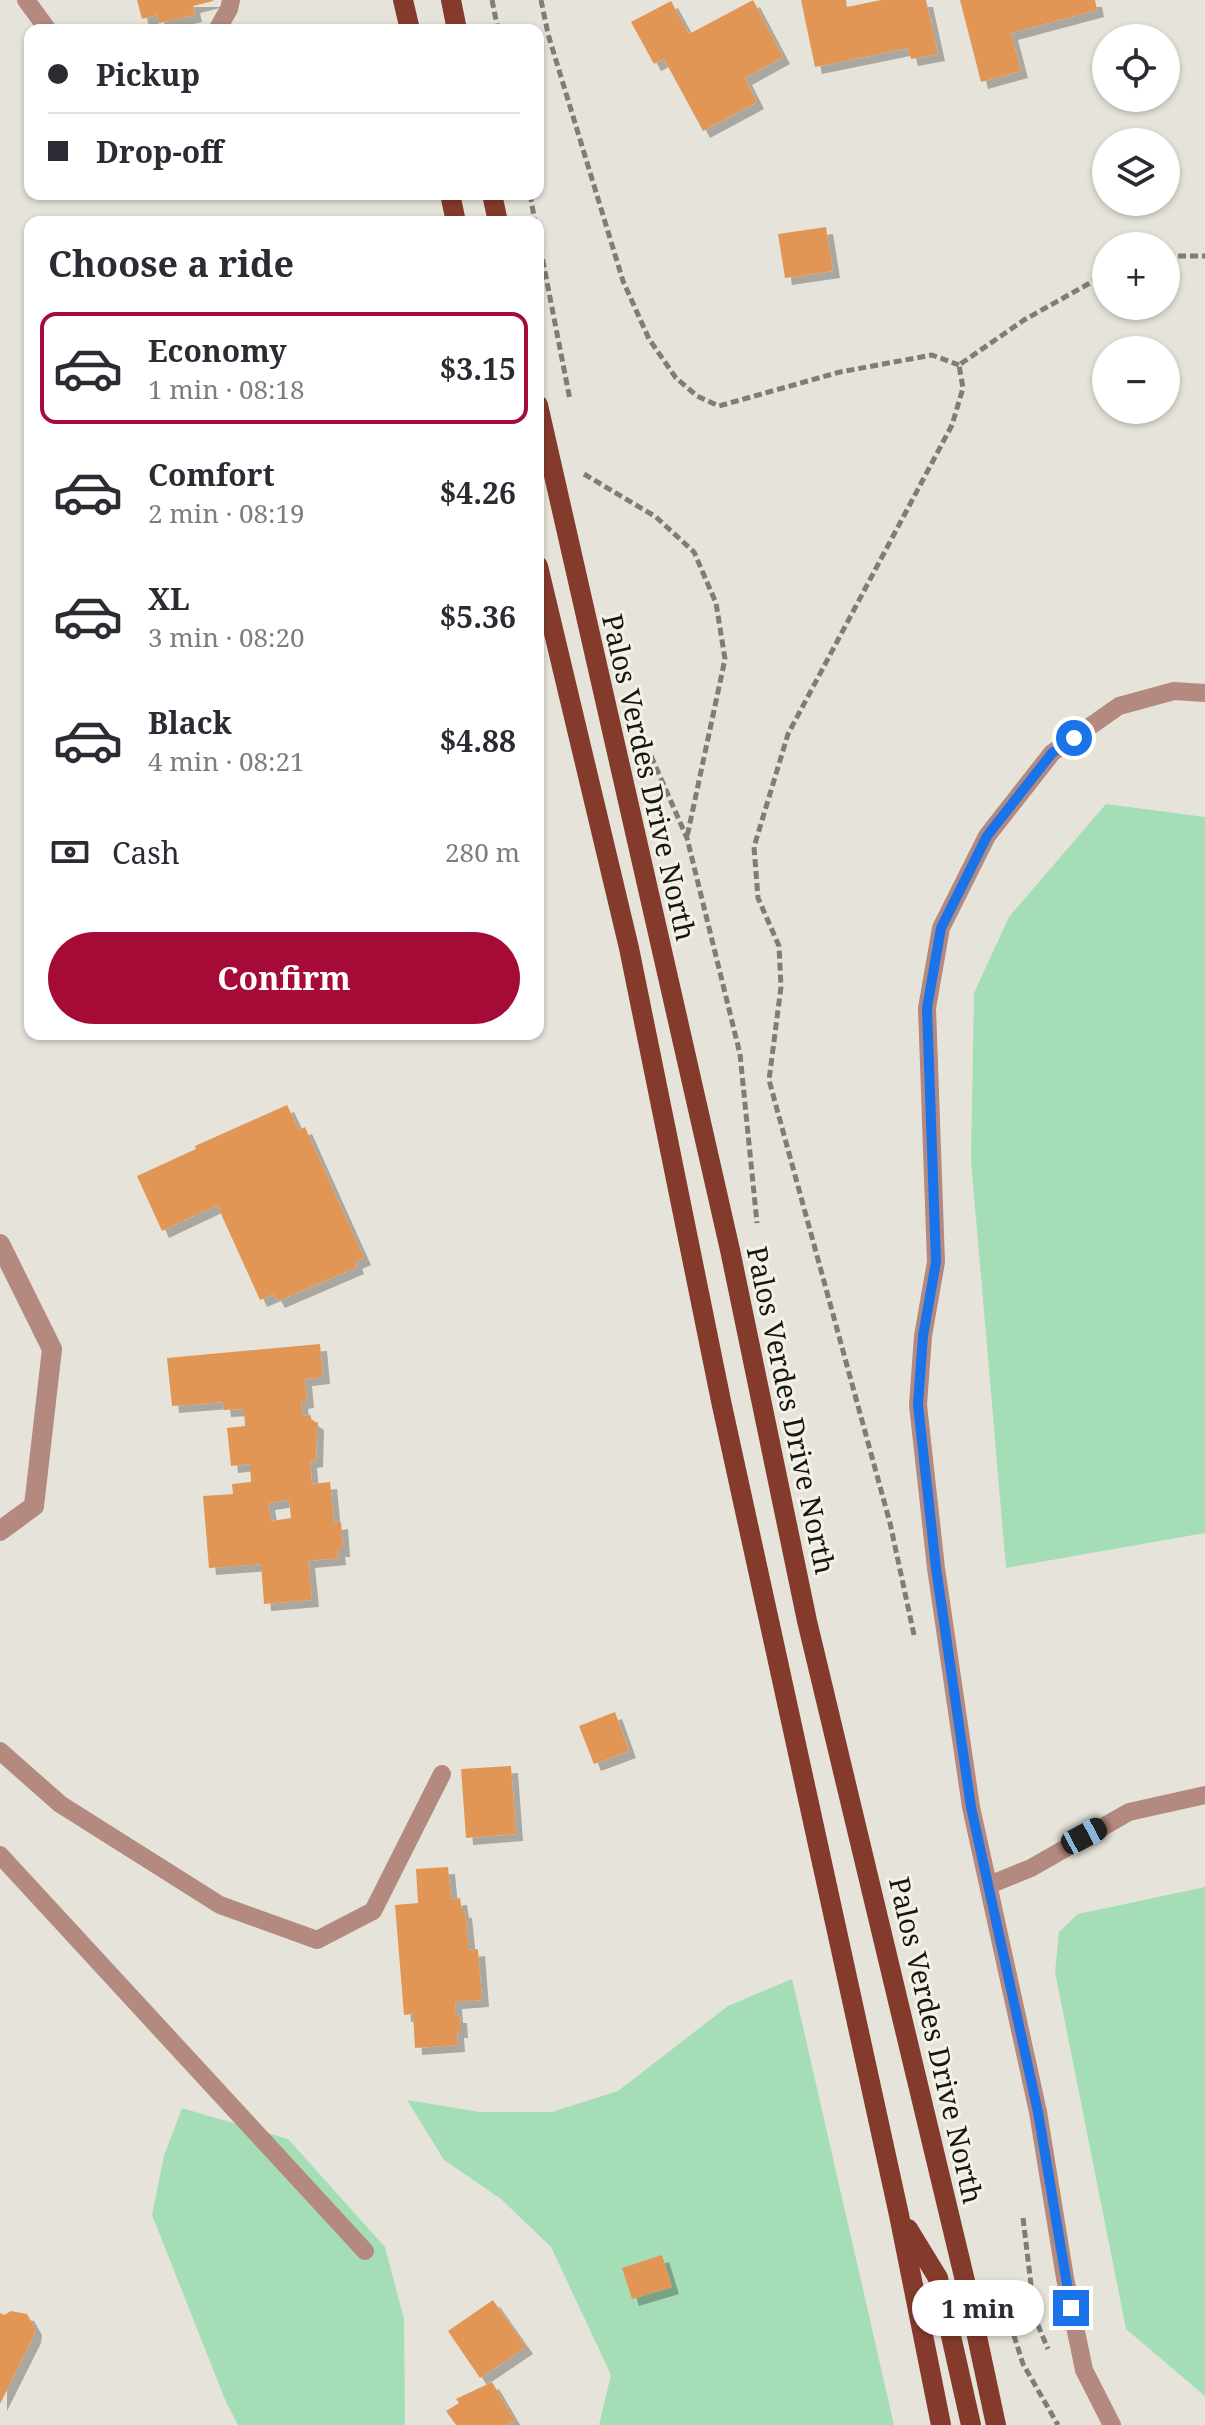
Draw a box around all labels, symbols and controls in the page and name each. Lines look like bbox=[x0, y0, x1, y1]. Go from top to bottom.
map controls bbox=[1092, 24, 1180, 424]
button: locate bbox=[1092, 24, 1180, 112]
text: Pickup bbox=[96, 54, 200, 95]
button: layers bbox=[1092, 128, 1180, 216]
text: Drop-off bbox=[96, 131, 223, 172]
button: + bbox=[1092, 232, 1180, 320]
text: Choose a ride bbox=[48, 239, 294, 288]
text: Economy bbox=[148, 330, 287, 371]
icon: car bbox=[52, 332, 124, 404]
button: − bbox=[1092, 336, 1180, 424]
text: $3.15 bbox=[439, 348, 516, 389]
text: 1 min · 08:18 bbox=[148, 371, 305, 407]
text: Comfort bbox=[148, 454, 275, 495]
icon: car bbox=[52, 456, 124, 528]
text: $4.26 bbox=[439, 472, 516, 513]
text: 2 min · 08:19 bbox=[148, 495, 305, 531]
text: XL bbox=[148, 578, 190, 619]
icon: car bbox=[52, 580, 124, 652]
text: $5.36 bbox=[439, 596, 516, 637]
street label: Palos Verdes Drive North bbox=[594, 610, 706, 944]
text: 3 min · 08:20 bbox=[148, 619, 305, 655]
text: Black bbox=[148, 702, 232, 743]
icon: car bbox=[52, 704, 124, 776]
text: $4.88 bbox=[439, 720, 516, 761]
route start bbox=[1056, 720, 1092, 756]
text: 4 min · 08:21 bbox=[148, 743, 305, 779]
icon: cash bbox=[48, 830, 92, 874]
text: Cash bbox=[112, 832, 180, 873]
text: 280 m bbox=[445, 834, 520, 870]
button: Confirm bbox=[48, 932, 520, 1024]
street label: Palos Verdes Drive North bbox=[739, 1243, 845, 1577]
car bbox=[1057, 1814, 1111, 1858]
street label: Palos Verdes Drive North bbox=[881, 1873, 993, 2207]
callout: 1 min bbox=[911, 2280, 1043, 2336]
text: 1 min bbox=[941, 2290, 1015, 2326]
route end bbox=[1053, 2290, 1089, 2326]

